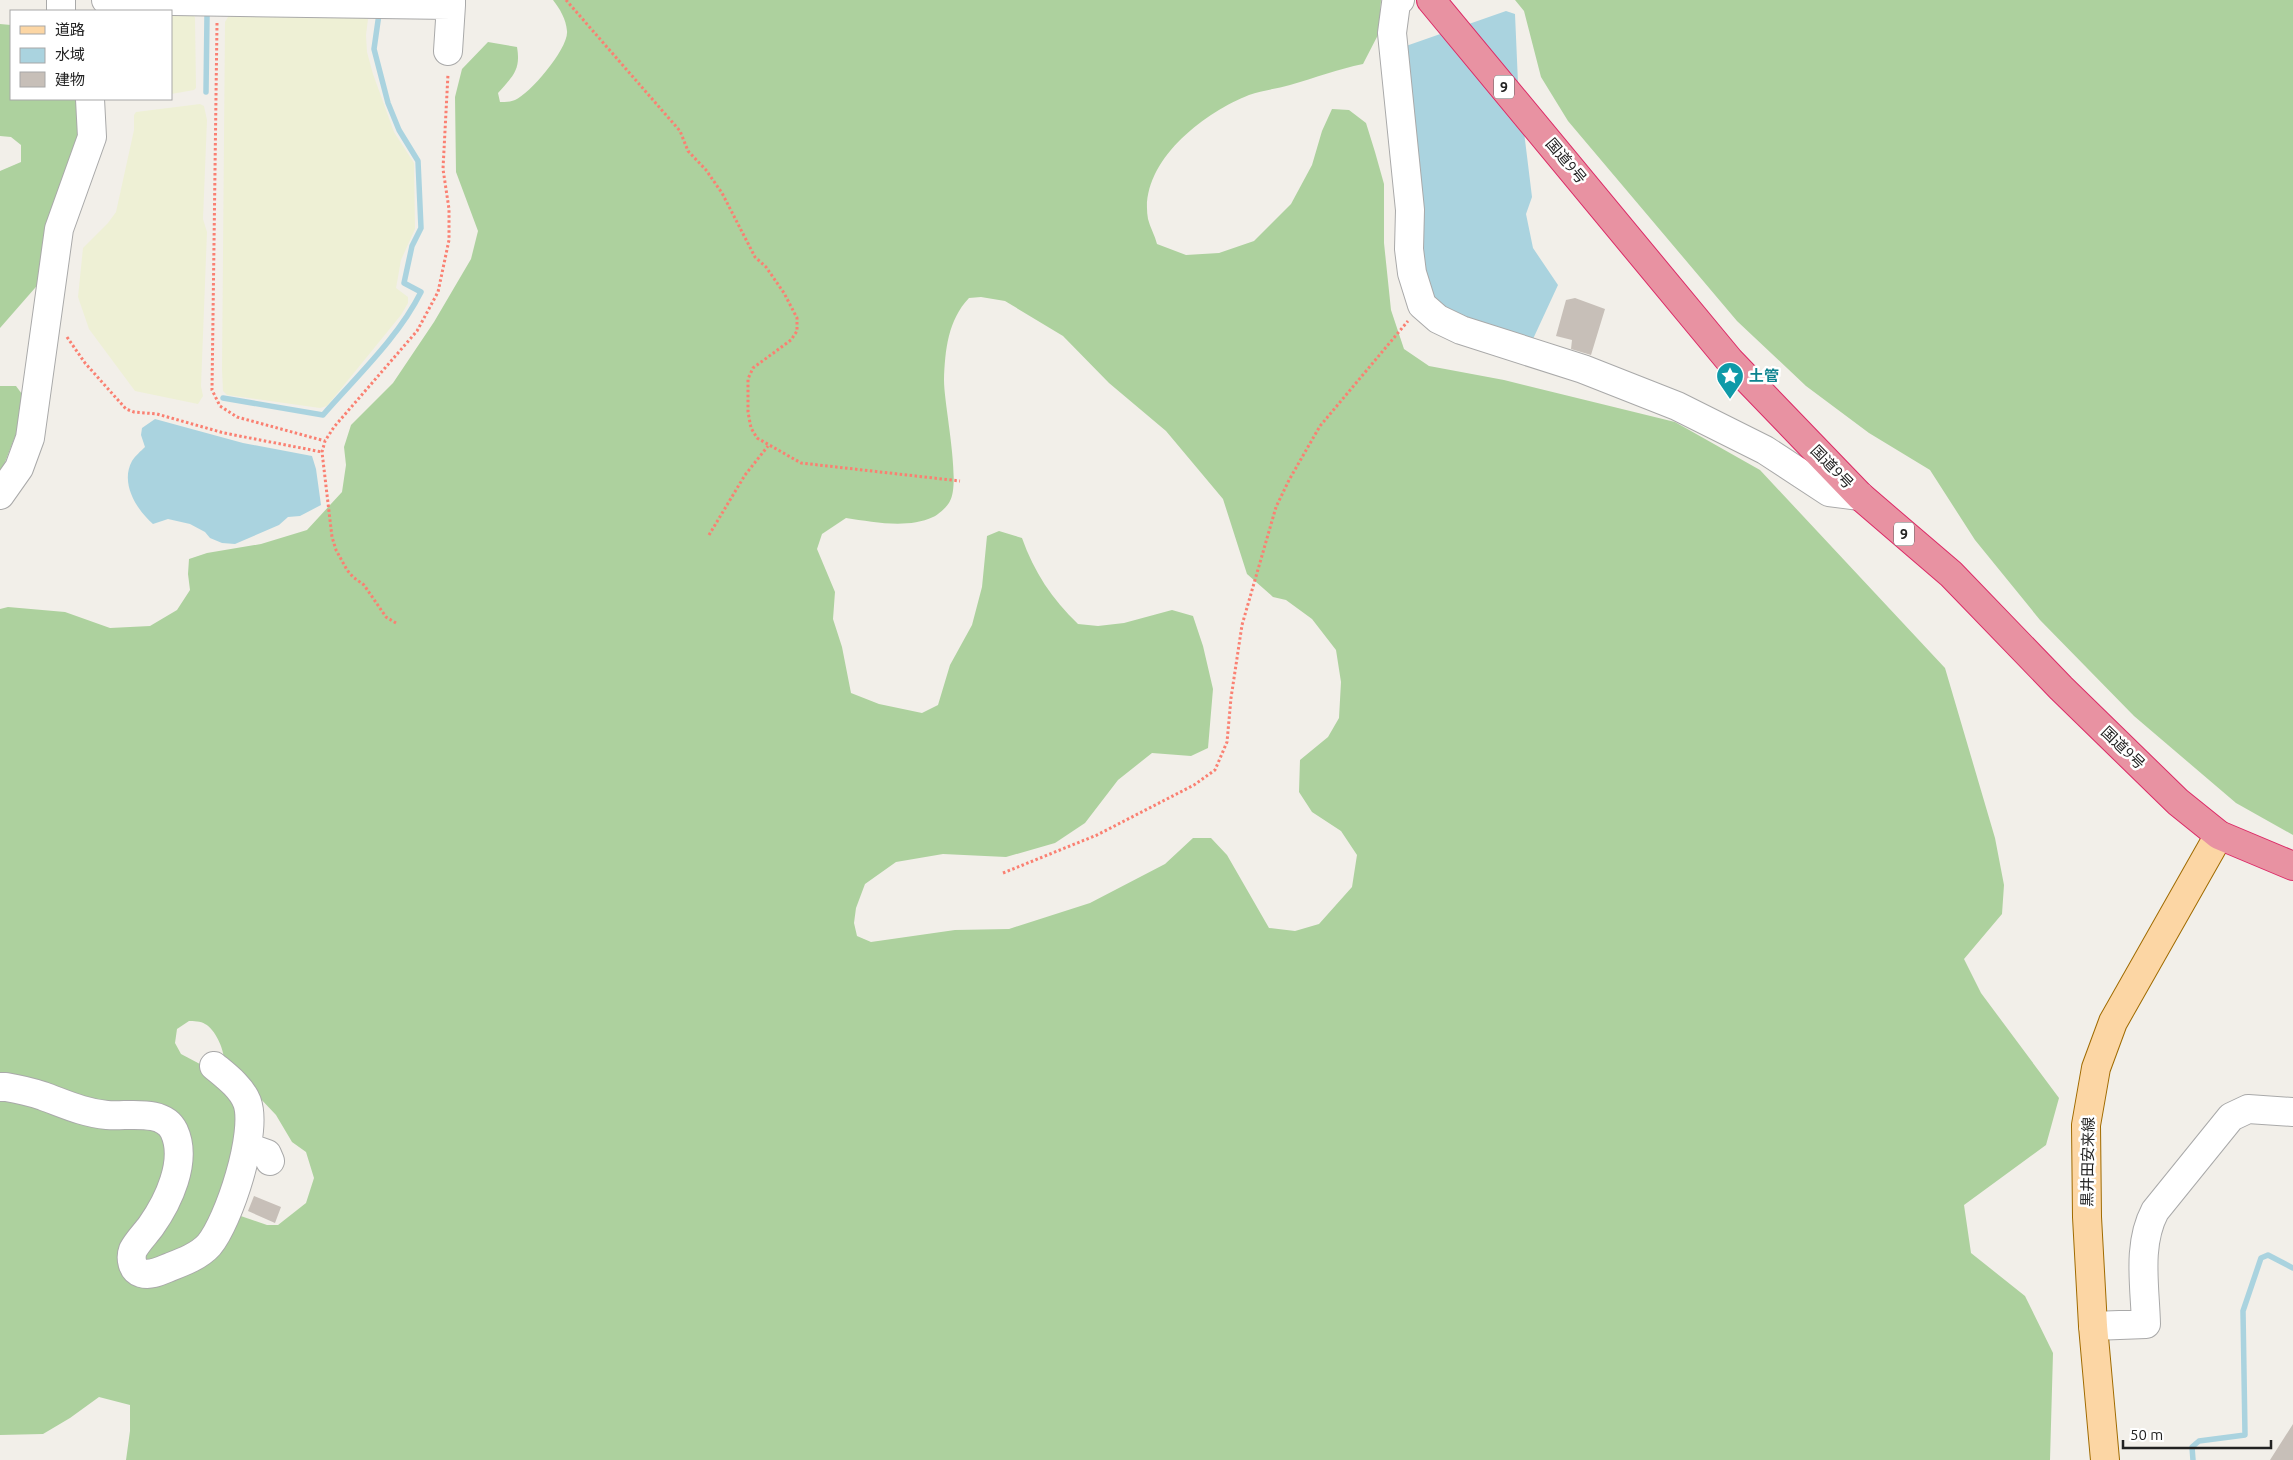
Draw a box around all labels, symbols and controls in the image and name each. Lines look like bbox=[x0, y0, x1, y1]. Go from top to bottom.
legend bbox=[10, 10, 172, 100]
text: 道路 bbox=[55, 21, 85, 38]
text: 水域 bbox=[55, 46, 85, 63]
text: 建物 bbox=[55, 71, 85, 88]
road number: 9 bbox=[1494, 75, 1514, 98]
street label: 国道9号 bbox=[1543, 135, 1590, 187]
place icon: 土管 bbox=[1715, 361, 1745, 400]
place label: 土管 bbox=[1749, 367, 1779, 384]
street label: 国道9号 bbox=[1808, 442, 1857, 492]
road number: 9 bbox=[1894, 522, 1914, 546]
street label: 国道9号 bbox=[2098, 723, 2148, 772]
street label: 黒井田安来線 bbox=[2078, 1117, 2097, 1207]
scale bar bbox=[2123, 1418, 2270, 1450]
text: 50 m bbox=[2130, 1426, 2163, 1443]

